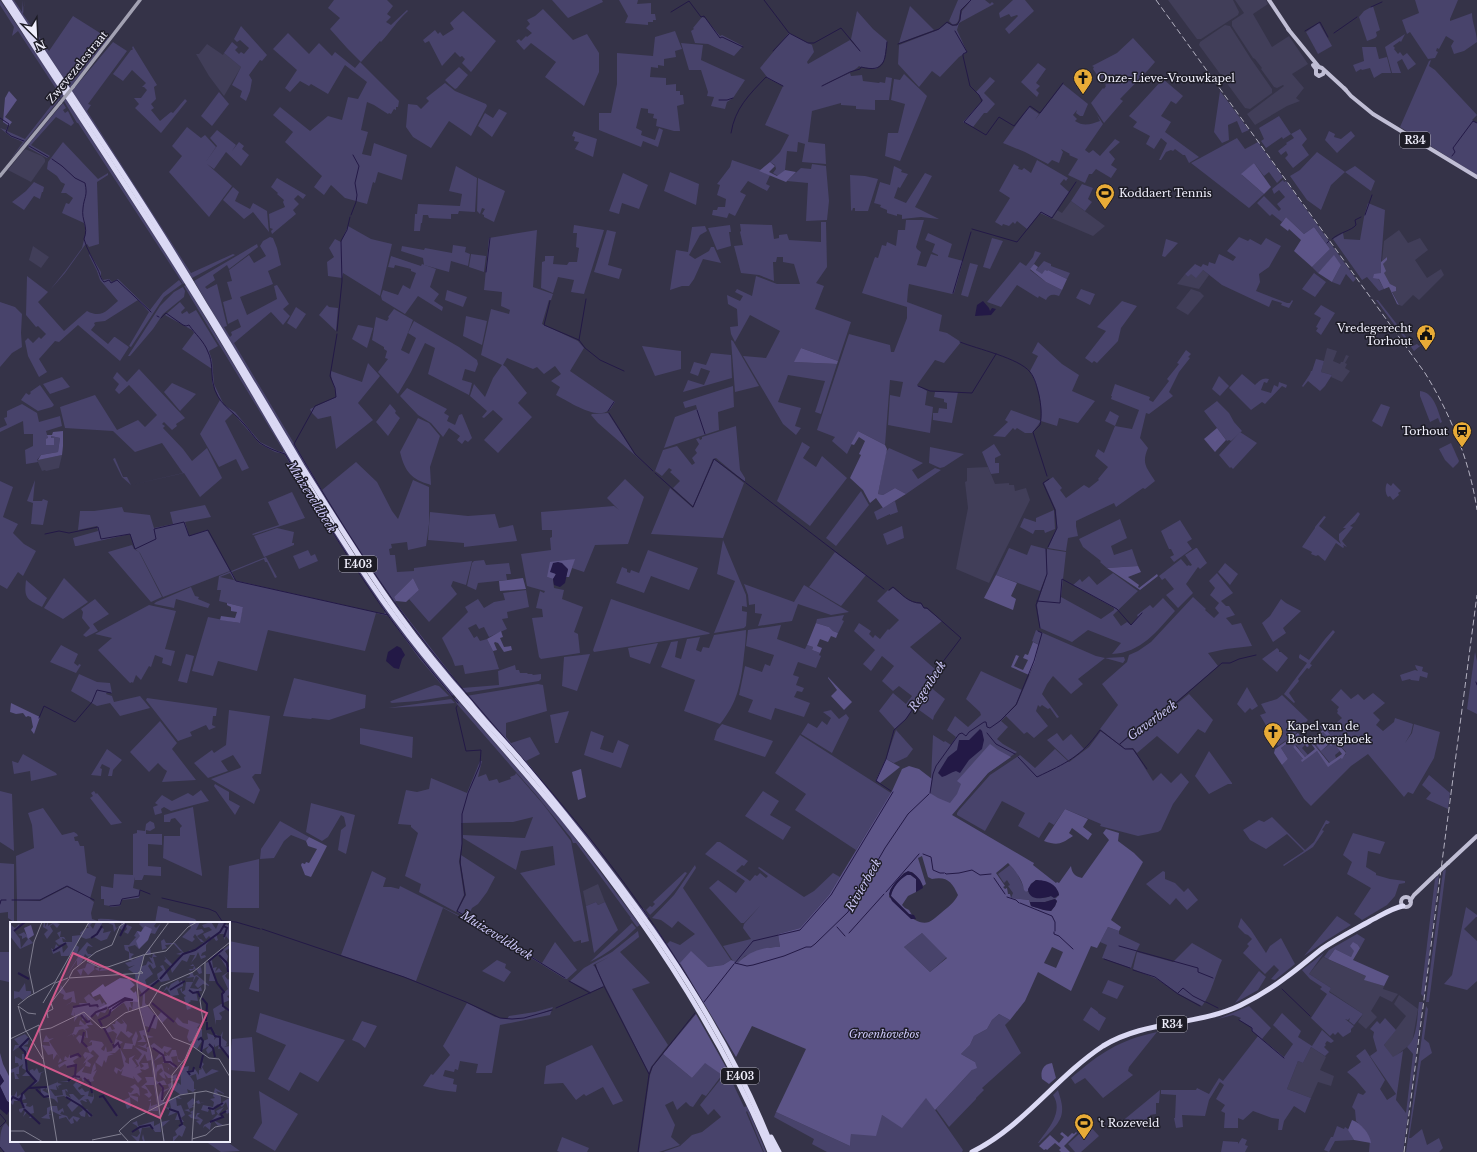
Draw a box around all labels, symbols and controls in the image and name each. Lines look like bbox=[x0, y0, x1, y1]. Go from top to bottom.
north arrow bbox=[16, 16, 56, 56]
street label: Zwevezelestraat bbox=[43, 27, 111, 106]
text: N bbox=[32, 37, 48, 54]
church icon: Onze-Lieve-Vrouwkapel bbox=[1072, 67, 1094, 95]
place label: Onze-Lieve-Vrouwkapel bbox=[1097, 71, 1235, 85]
road number: R34 bbox=[1400, 132, 1430, 148]
sports icon: Koddaert Tennis bbox=[1094, 182, 1116, 210]
place label: Koddaert Tennis bbox=[1119, 186, 1212, 200]
place label: Vredegerecht Torhout bbox=[1336, 321, 1413, 348]
public building icon: Vredegerecht Torhout bbox=[1415, 323, 1437, 351]
station icon: Torhout bbox=[1451, 420, 1473, 448]
place label: Torhout bbox=[1402, 424, 1449, 438]
water label: Muizeveldbeek bbox=[283, 458, 340, 536]
road number: E403 bbox=[339, 556, 377, 572]
water label: Regenbeek bbox=[904, 658, 949, 715]
water label: Gaverbeek bbox=[1124, 697, 1180, 743]
place label: Kapel van de Boterberghoek bbox=[1287, 719, 1372, 746]
church icon: Kapel van de Boterberghoek bbox=[1262, 721, 1284, 749]
water label: Rivierbeek bbox=[841, 856, 884, 915]
water label: Muizeveldbeek bbox=[458, 906, 536, 963]
inset map bbox=[10, 922, 230, 1142]
road number: R34 bbox=[1157, 1016, 1187, 1032]
park label: Groenhovebos bbox=[849, 1027, 919, 1041]
road number: E403 bbox=[721, 1068, 759, 1084]
sports icon: 't Rozeveld bbox=[1073, 1112, 1095, 1140]
place label: 't Rozeveld bbox=[1098, 1116, 1160, 1130]

